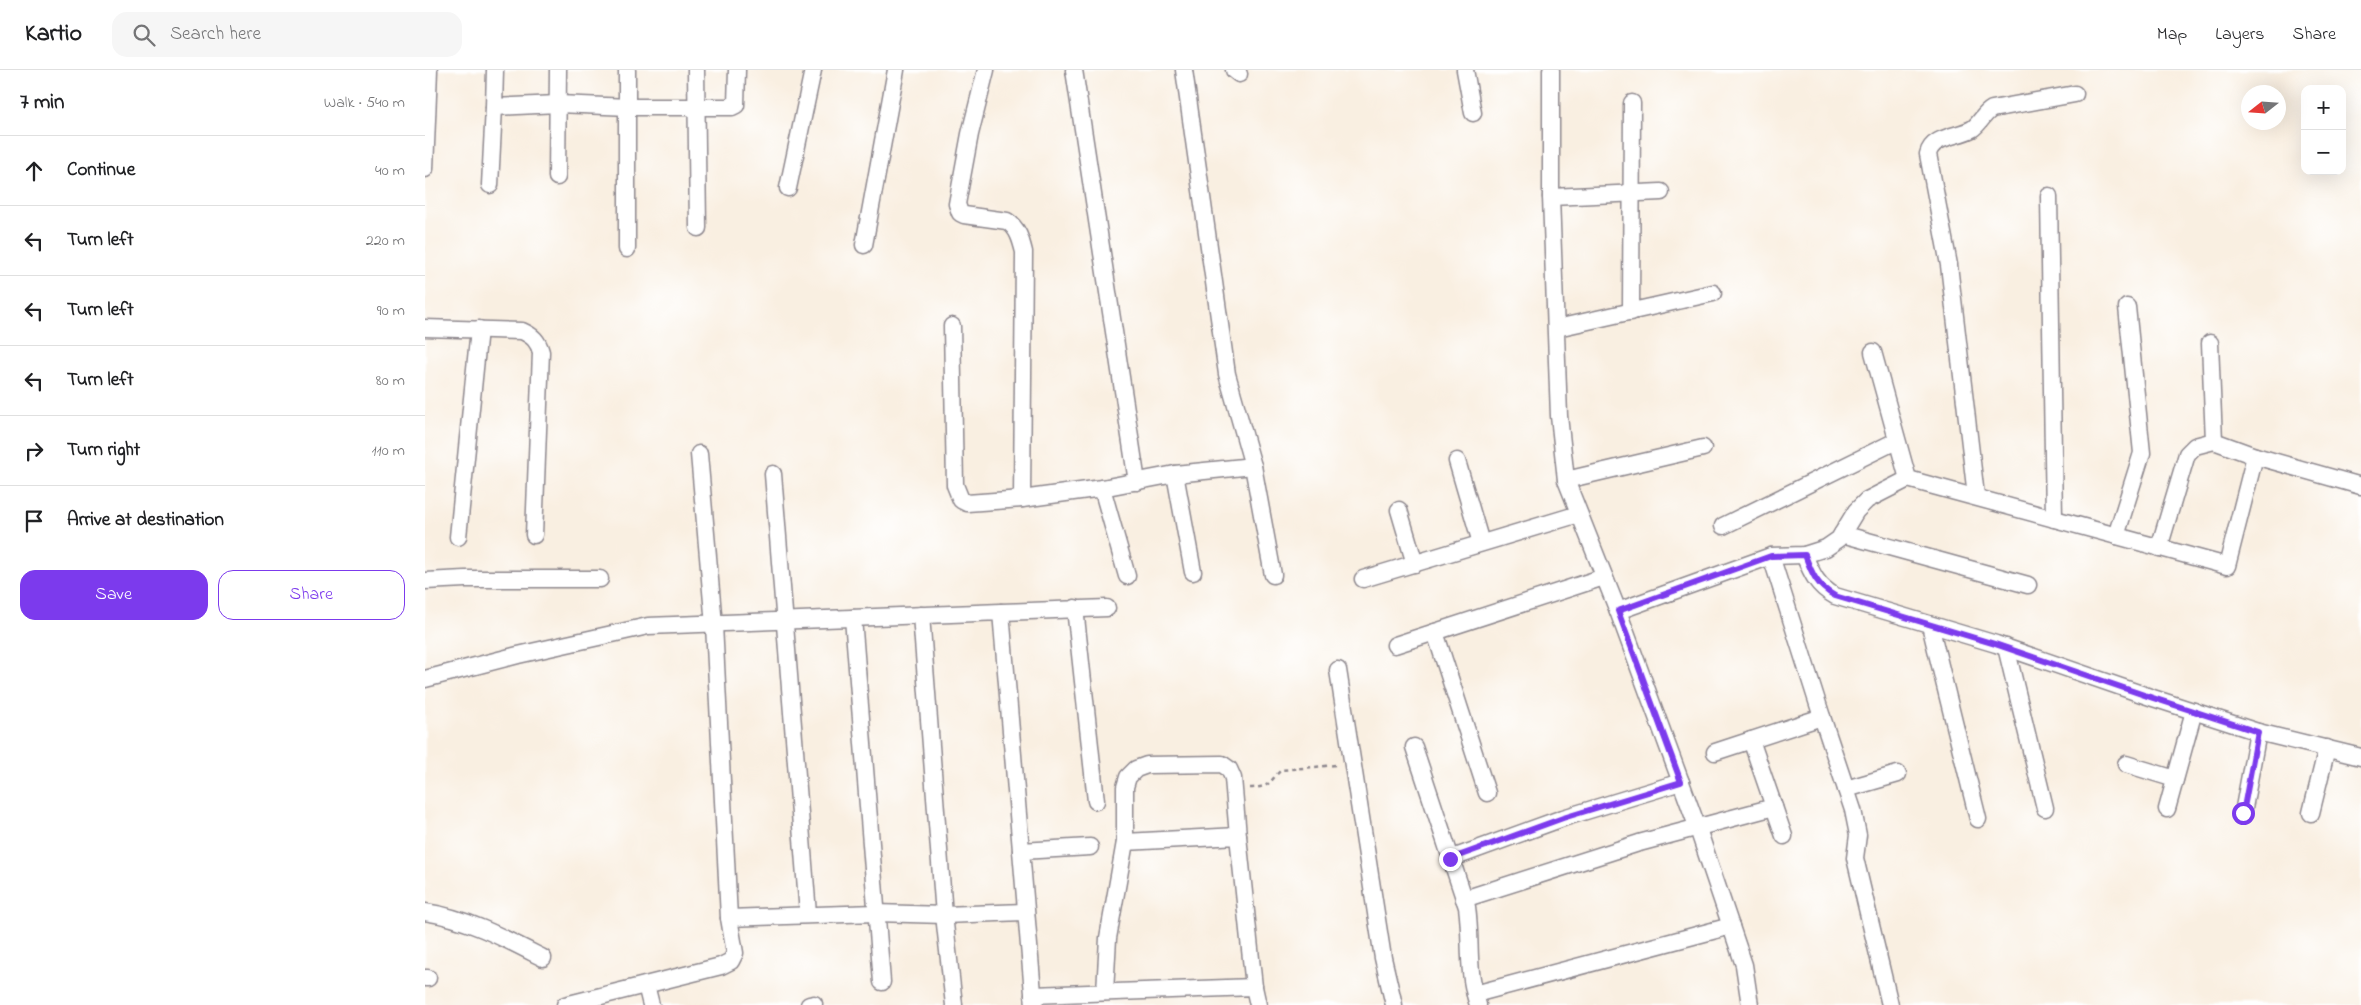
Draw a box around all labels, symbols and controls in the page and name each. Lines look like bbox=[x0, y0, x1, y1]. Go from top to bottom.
search box bbox=[112, 12, 462, 57]
text: Kartio bbox=[25, 17, 82, 52]
icon: search bbox=[130, 21, 158, 49]
text: Search here bbox=[170, 21, 261, 48]
text: Map bbox=[2157, 22, 2187, 48]
text: Layers bbox=[2215, 22, 2265, 48]
text: Share bbox=[2293, 22, 2336, 48]
north arrow bbox=[2241, 85, 2286, 130]
map controls bbox=[2301, 85, 2346, 175]
button: + bbox=[2301, 85, 2346, 130]
text: 7 min bbox=[20, 88, 64, 118]
text: Walk · 540 m bbox=[324, 91, 405, 115]
button: − bbox=[2301, 130, 2346, 175]
icon: ahead bbox=[20, 157, 48, 185]
text: Continue bbox=[67, 157, 135, 184]
text: 40 m bbox=[375, 159, 405, 183]
icon: left bbox=[20, 227, 48, 255]
text: Turn left bbox=[67, 227, 134, 254]
text: 220 m bbox=[366, 229, 405, 253]
icon: left bbox=[20, 297, 48, 325]
text: Turn left bbox=[67, 297, 134, 324]
text: 90 m bbox=[377, 299, 405, 323]
icon: left bbox=[20, 367, 48, 395]
text: Turn left bbox=[67, 367, 134, 394]
text: 80 m bbox=[376, 369, 405, 393]
icon: right bbox=[20, 437, 48, 465]
text: Turn right bbox=[67, 437, 140, 464]
text: 110 m bbox=[371, 439, 405, 463]
icon: arrive bbox=[20, 507, 48, 535]
text: Arrive at destination bbox=[67, 507, 224, 534]
button: Save bbox=[20, 570, 208, 620]
button: Share bbox=[218, 570, 405, 620]
route start bbox=[2232, 802, 2255, 825]
route end bbox=[1439, 848, 1462, 871]

